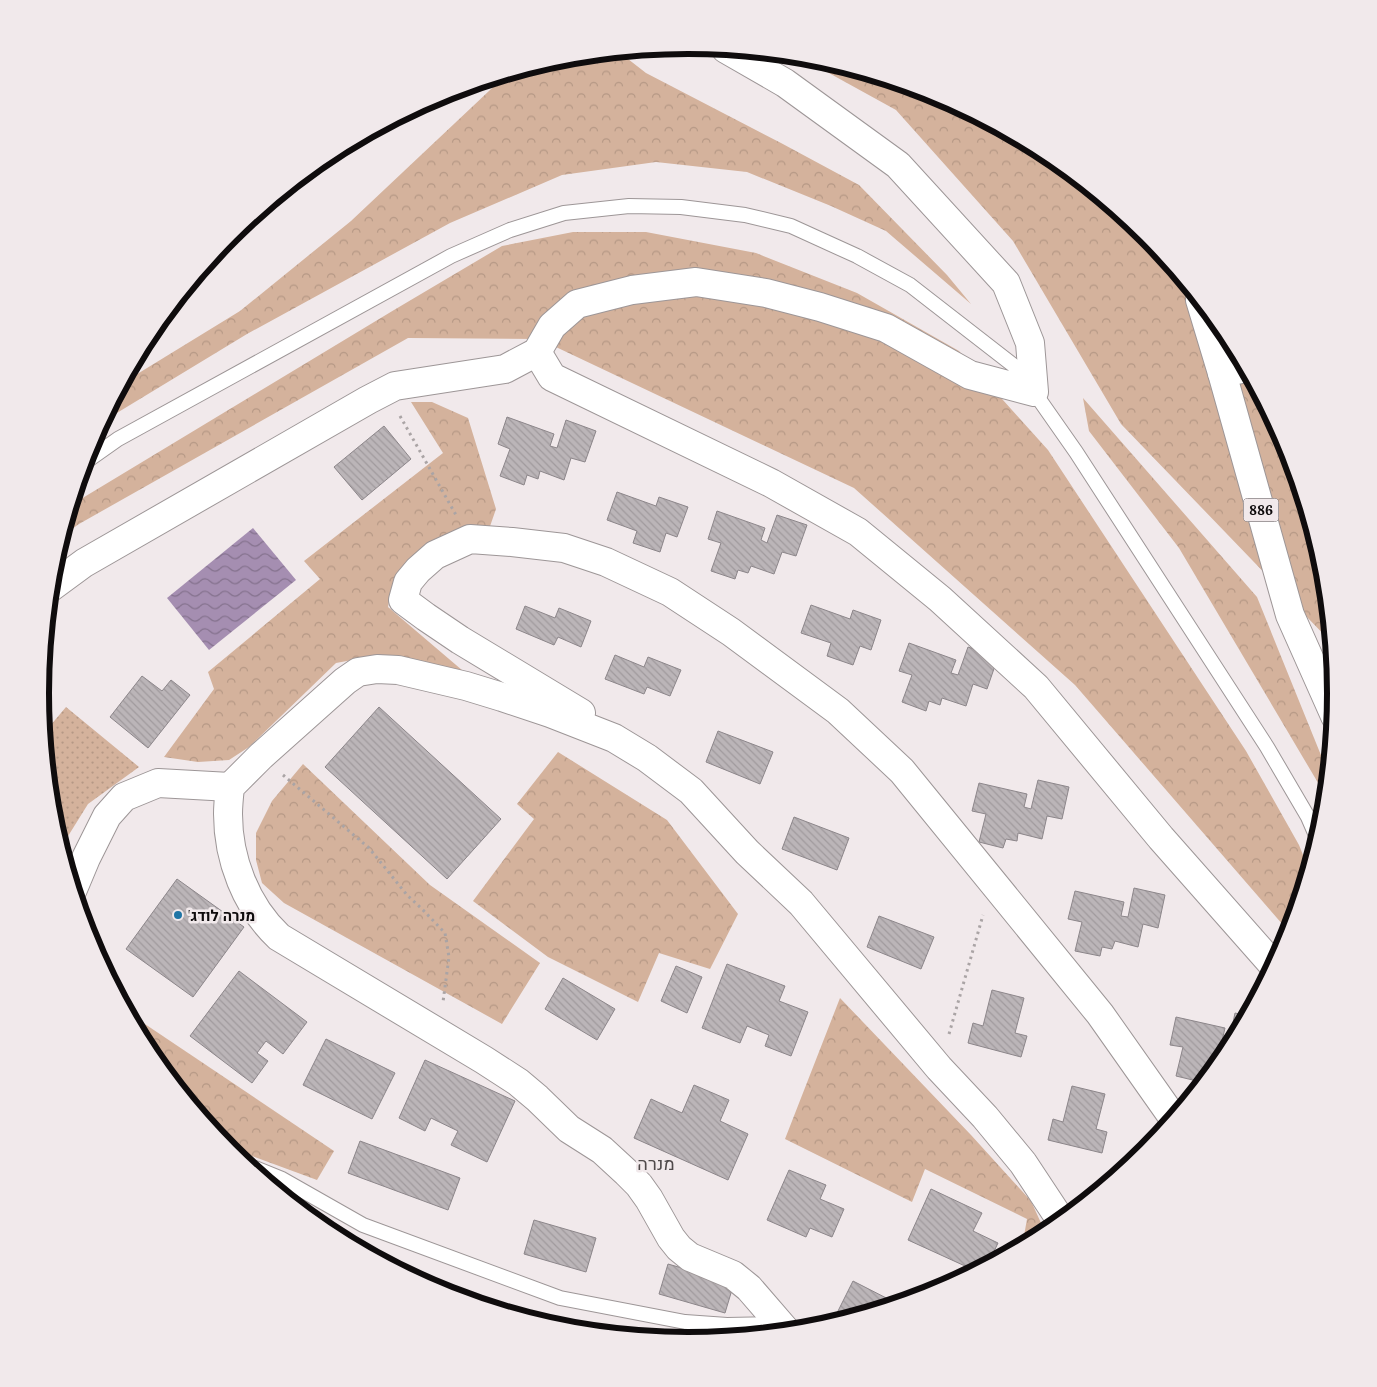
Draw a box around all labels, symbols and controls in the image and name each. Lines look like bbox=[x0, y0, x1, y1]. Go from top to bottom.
road number: 886 bbox=[1244, 498, 1278, 522]
place label: 'מנרה לודג bbox=[188, 906, 255, 925]
marker: 'מנרה לודג bbox=[172, 909, 184, 921]
district label: מנרה bbox=[637, 1152, 675, 1175]

